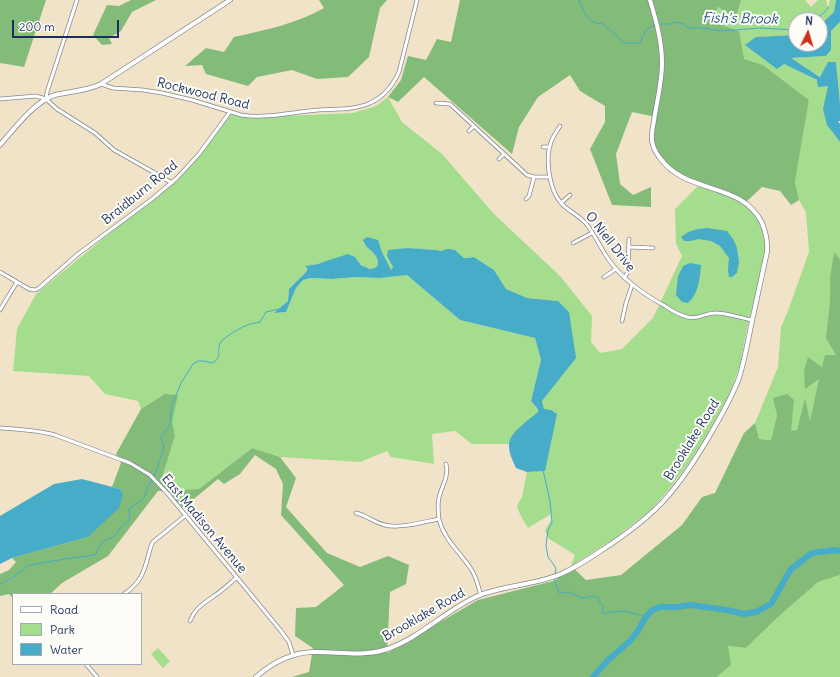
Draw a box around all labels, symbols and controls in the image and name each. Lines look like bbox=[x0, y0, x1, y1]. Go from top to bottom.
water label: Fish's Brook bbox=[702, 10, 778, 28]
scale bar bbox=[14, 12, 121, 38]
north arrow bbox=[788, 12, 828, 52]
text: N bbox=[805, 14, 813, 28]
text: 200 m bbox=[19, 19, 55, 34]
street label: Rockwood Road bbox=[155, 75, 251, 113]
street label: Braidburn Road bbox=[99, 158, 181, 228]
street label: O Niell Drive bbox=[582, 209, 638, 275]
street label: Brooklake Road bbox=[661, 397, 723, 483]
street label: East Madison Avenue bbox=[158, 471, 250, 577]
street label: Brooklake Road bbox=[380, 585, 468, 645]
legend bbox=[12, 593, 142, 665]
text: Road bbox=[50, 602, 78, 617]
text: Park bbox=[50, 622, 75, 637]
text: Water bbox=[50, 642, 83, 657]

